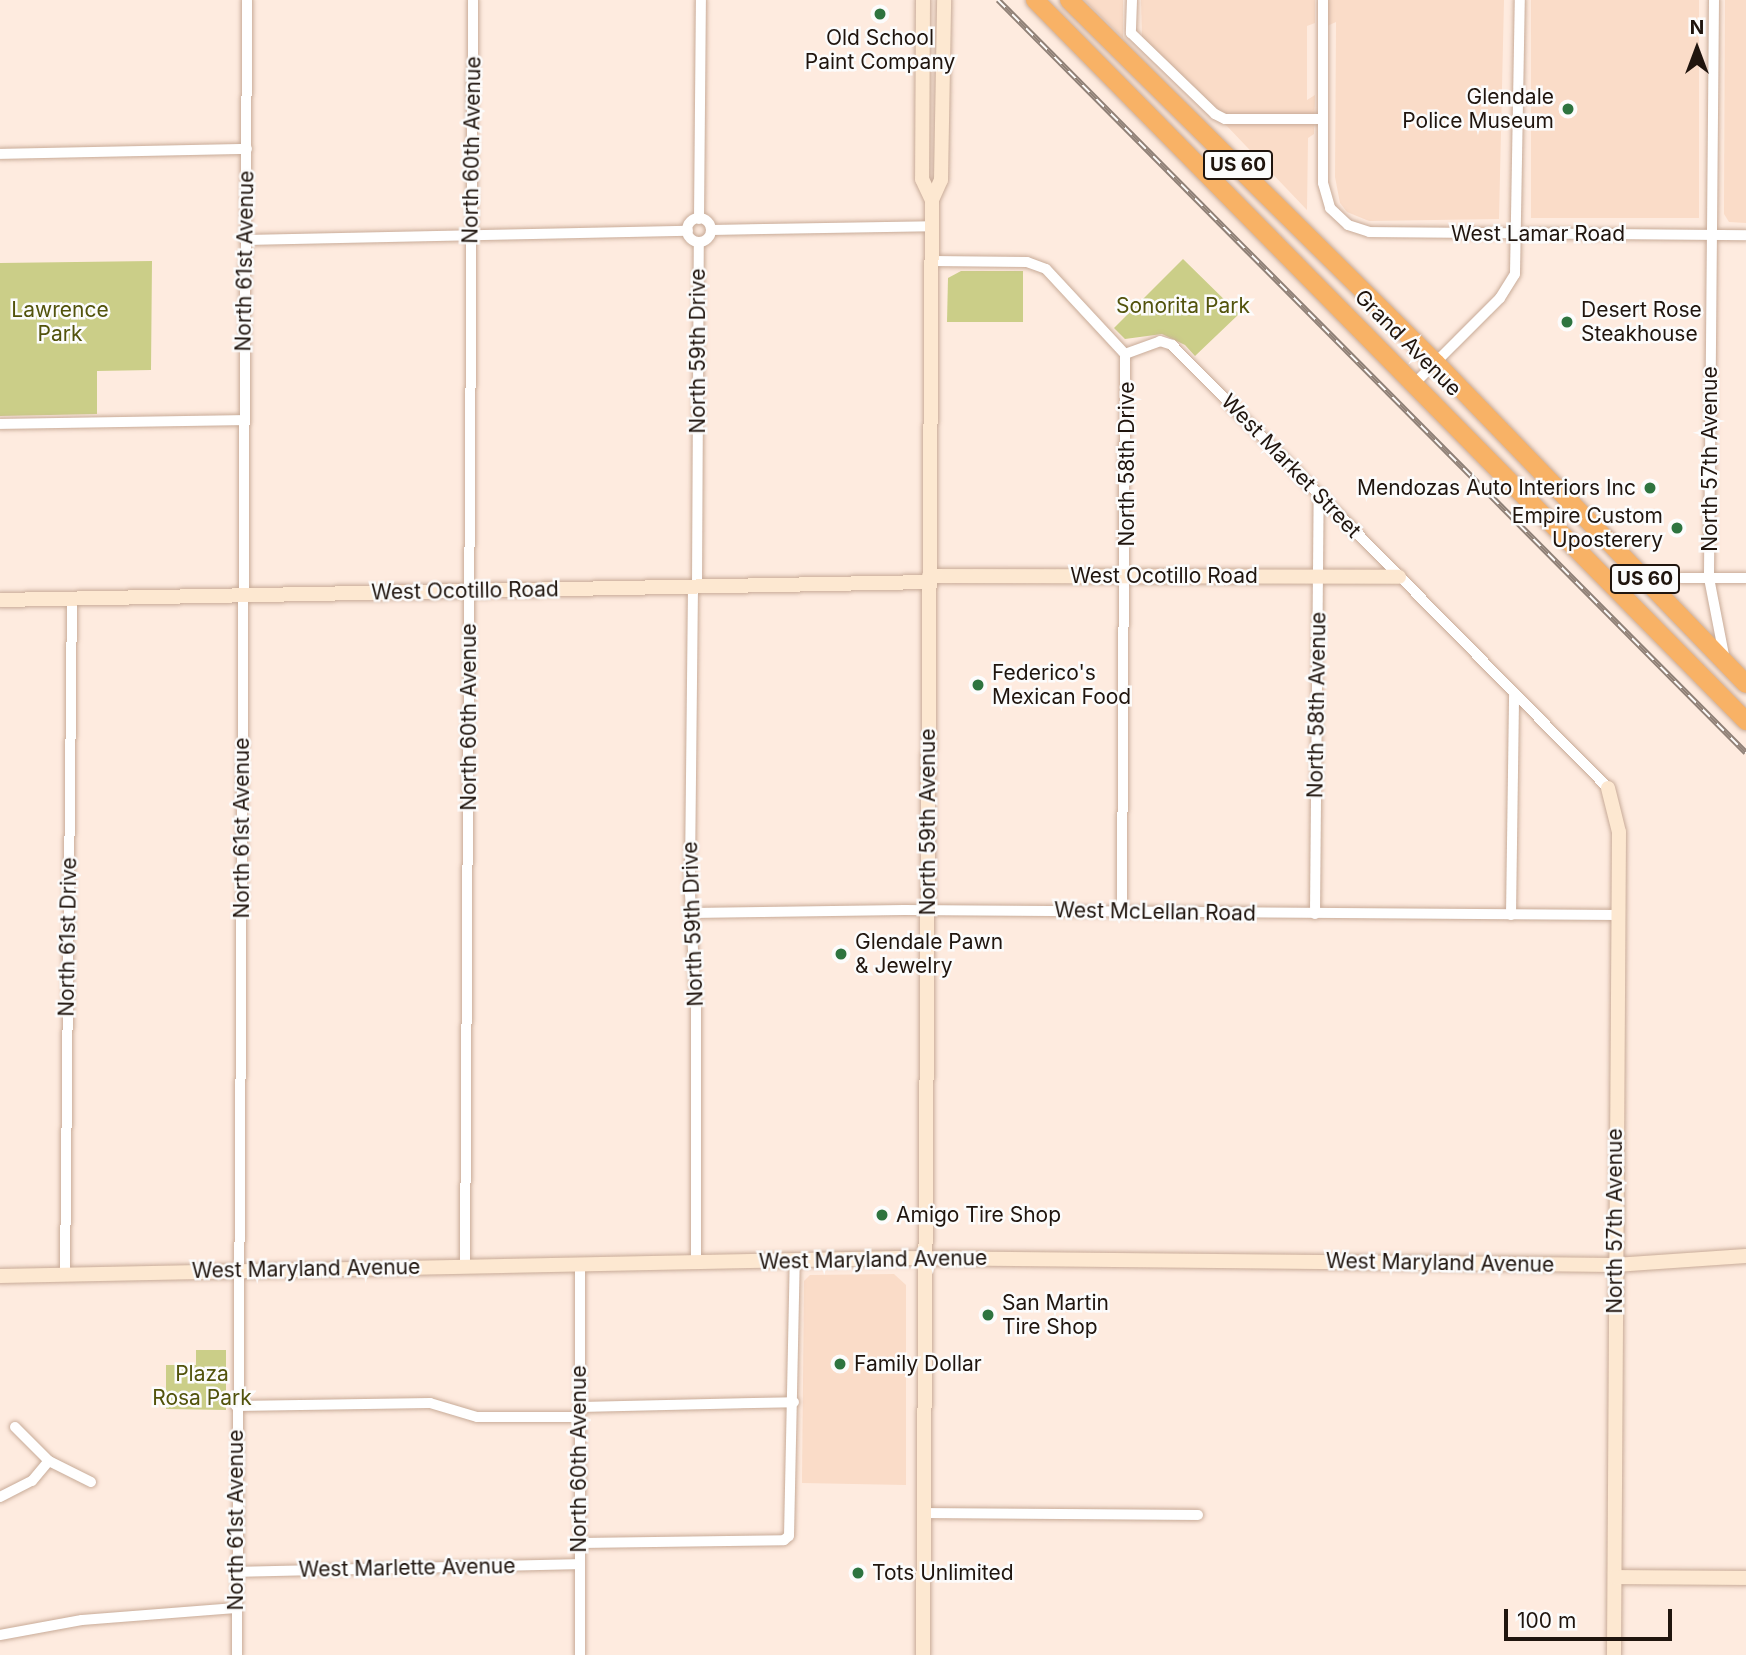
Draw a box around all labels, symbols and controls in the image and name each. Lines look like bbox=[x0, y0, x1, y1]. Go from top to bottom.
marker: Old School Paint Company bbox=[872, 6, 888, 22]
north arrow bbox=[1662, 14, 1732, 84]
text: N bbox=[1690, 16, 1704, 39]
place label: Old School Paint Company bbox=[805, 25, 955, 75]
street label: North 60th Avenue bbox=[458, 56, 486, 244]
place label: Glendale Police Museum bbox=[1402, 84, 1554, 134]
marker: Glendale Police Museum bbox=[1560, 101, 1576, 117]
road number: US 60 bbox=[1203, 150, 1273, 181]
street label: North 61st Avenue bbox=[231, 170, 259, 352]
street label: West Lamar Road bbox=[1451, 221, 1625, 247]
street label: North 59th Drive bbox=[685, 268, 711, 434]
street label: Grand Avenue bbox=[1349, 284, 1467, 402]
park label: Sonorita Park bbox=[1116, 293, 1250, 319]
park label: Lawrence Park bbox=[11, 297, 109, 347]
place label: Desert Rose Steakhouse bbox=[1581, 297, 1702, 347]
marker: Desert Rose Steakhouse bbox=[1559, 314, 1575, 330]
street label: North 57th Avenue bbox=[1697, 366, 1723, 552]
street label: North 58th Drive bbox=[1114, 382, 1140, 546]
street label: West Market Street bbox=[1216, 389, 1366, 543]
place label: Mendozas Auto Interiors Inc bbox=[1357, 475, 1636, 501]
marker: Mendozas Auto Interiors Inc bbox=[1642, 480, 1658, 496]
place label: Empire Custom Uposterery bbox=[1512, 503, 1663, 553]
marker: Empire Custom Uposterery bbox=[1669, 520, 1685, 536]
street label: West Ocotillo Road bbox=[1070, 563, 1258, 589]
road number: US 60 bbox=[1610, 564, 1680, 594]
street label: West Ocotillo Road bbox=[371, 577, 559, 605]
street label: North 58th Avenue bbox=[1303, 612, 1331, 798]
street label: North 60th Avenue bbox=[456, 623, 482, 811]
place label: Federico's Mexican Food bbox=[992, 660, 1131, 710]
marker: Federico's Mexican Food bbox=[970, 677, 986, 693]
street label: North 59th Avenue bbox=[915, 729, 941, 915]
street label: North 61st Avenue bbox=[229, 737, 255, 919]
street label: North 59th Drive bbox=[678, 841, 708, 1007]
street label: North 61st Drive bbox=[54, 857, 82, 1017]
street label: West McLellan Road bbox=[1054, 898, 1256, 926]
place label: Glendale Pawn & Jewelry bbox=[855, 929, 1003, 979]
marker: Glendale Pawn & Jewelry bbox=[833, 946, 849, 962]
street label: North 57th Avenue bbox=[1602, 1128, 1628, 1314]
place label: Amigo Tire Shop bbox=[896, 1202, 1061, 1228]
marker: Amigo Tire Shop bbox=[874, 1207, 890, 1223]
street label: West Maryland Avenue bbox=[759, 1245, 987, 1275]
street label: West Maryland Avenue bbox=[1326, 1248, 1554, 1278]
street label: West Maryland Avenue bbox=[192, 1254, 420, 1284]
place label: San Martin Tire Shop bbox=[1002, 1290, 1109, 1340]
marker: San Martin Tire Shop bbox=[980, 1307, 996, 1323]
place label: Family Dollar bbox=[854, 1351, 982, 1377]
marker: Family Dollar bbox=[832, 1356, 848, 1372]
park label: Plaza Rosa Park bbox=[152, 1361, 252, 1411]
street label: North 60th Avenue bbox=[566, 1365, 592, 1553]
street label: North 61st Avenue bbox=[223, 1429, 249, 1611]
street label: West Marlette Avenue bbox=[298, 1554, 516, 1582]
place label: Tots Unlimited bbox=[872, 1560, 1014, 1586]
marker: Tots Unlimited bbox=[850, 1565, 866, 1581]
scale bar bbox=[1508, 1596, 1676, 1640]
text: 100 m bbox=[1517, 1608, 1576, 1633]

